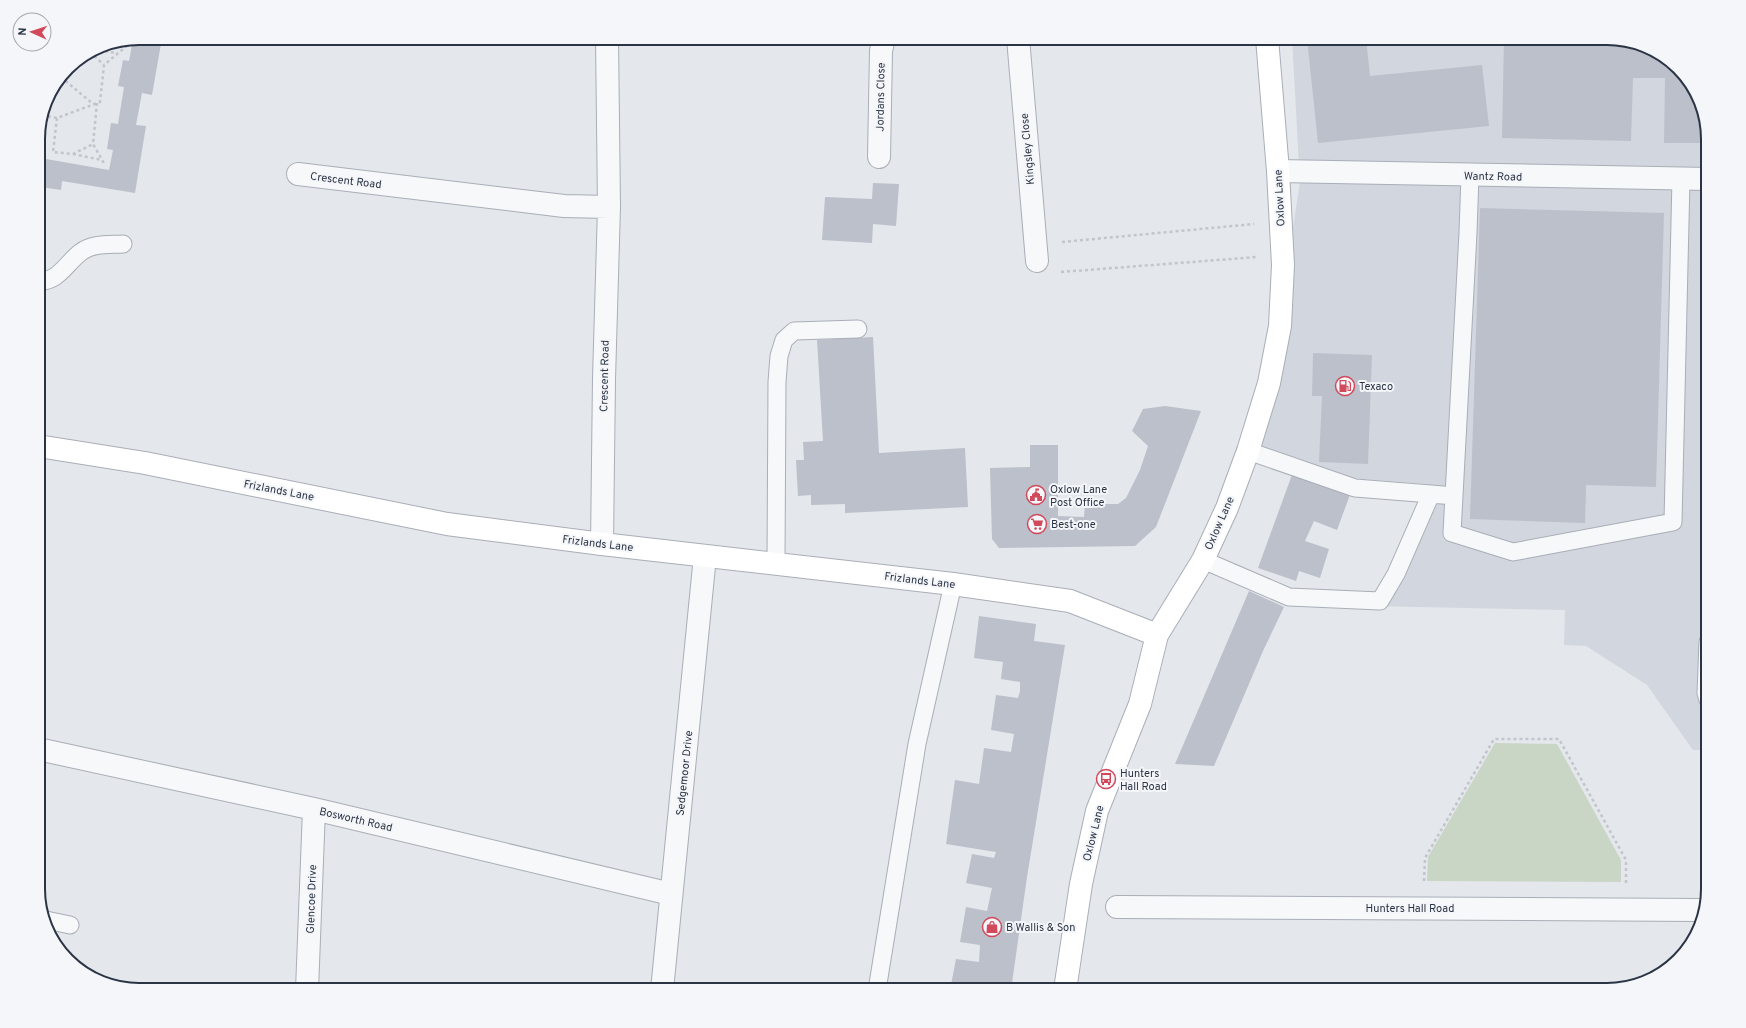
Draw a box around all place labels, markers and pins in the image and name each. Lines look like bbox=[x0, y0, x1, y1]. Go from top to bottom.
fuel station icon: Texaco bbox=[1334, 375, 1356, 397]
place label: Texaco bbox=[1359, 380, 1393, 394]
place label: Oxlow Lane Post Office bbox=[1050, 483, 1107, 510]
public building icon: Oxlow Lane Post Office bbox=[1025, 484, 1047, 506]
supermarket icon: Best-one bbox=[1026, 513, 1048, 535]
place label: Best-one bbox=[1051, 518, 1096, 532]
place label: Hunters Hall Road bbox=[1120, 767, 1167, 794]
bus stop icon: Hunters Hall Road bbox=[1095, 768, 1117, 790]
shop icon: B Wallis & Son bbox=[981, 916, 1003, 938]
place label: B Wallis & Son bbox=[1006, 921, 1075, 935]

